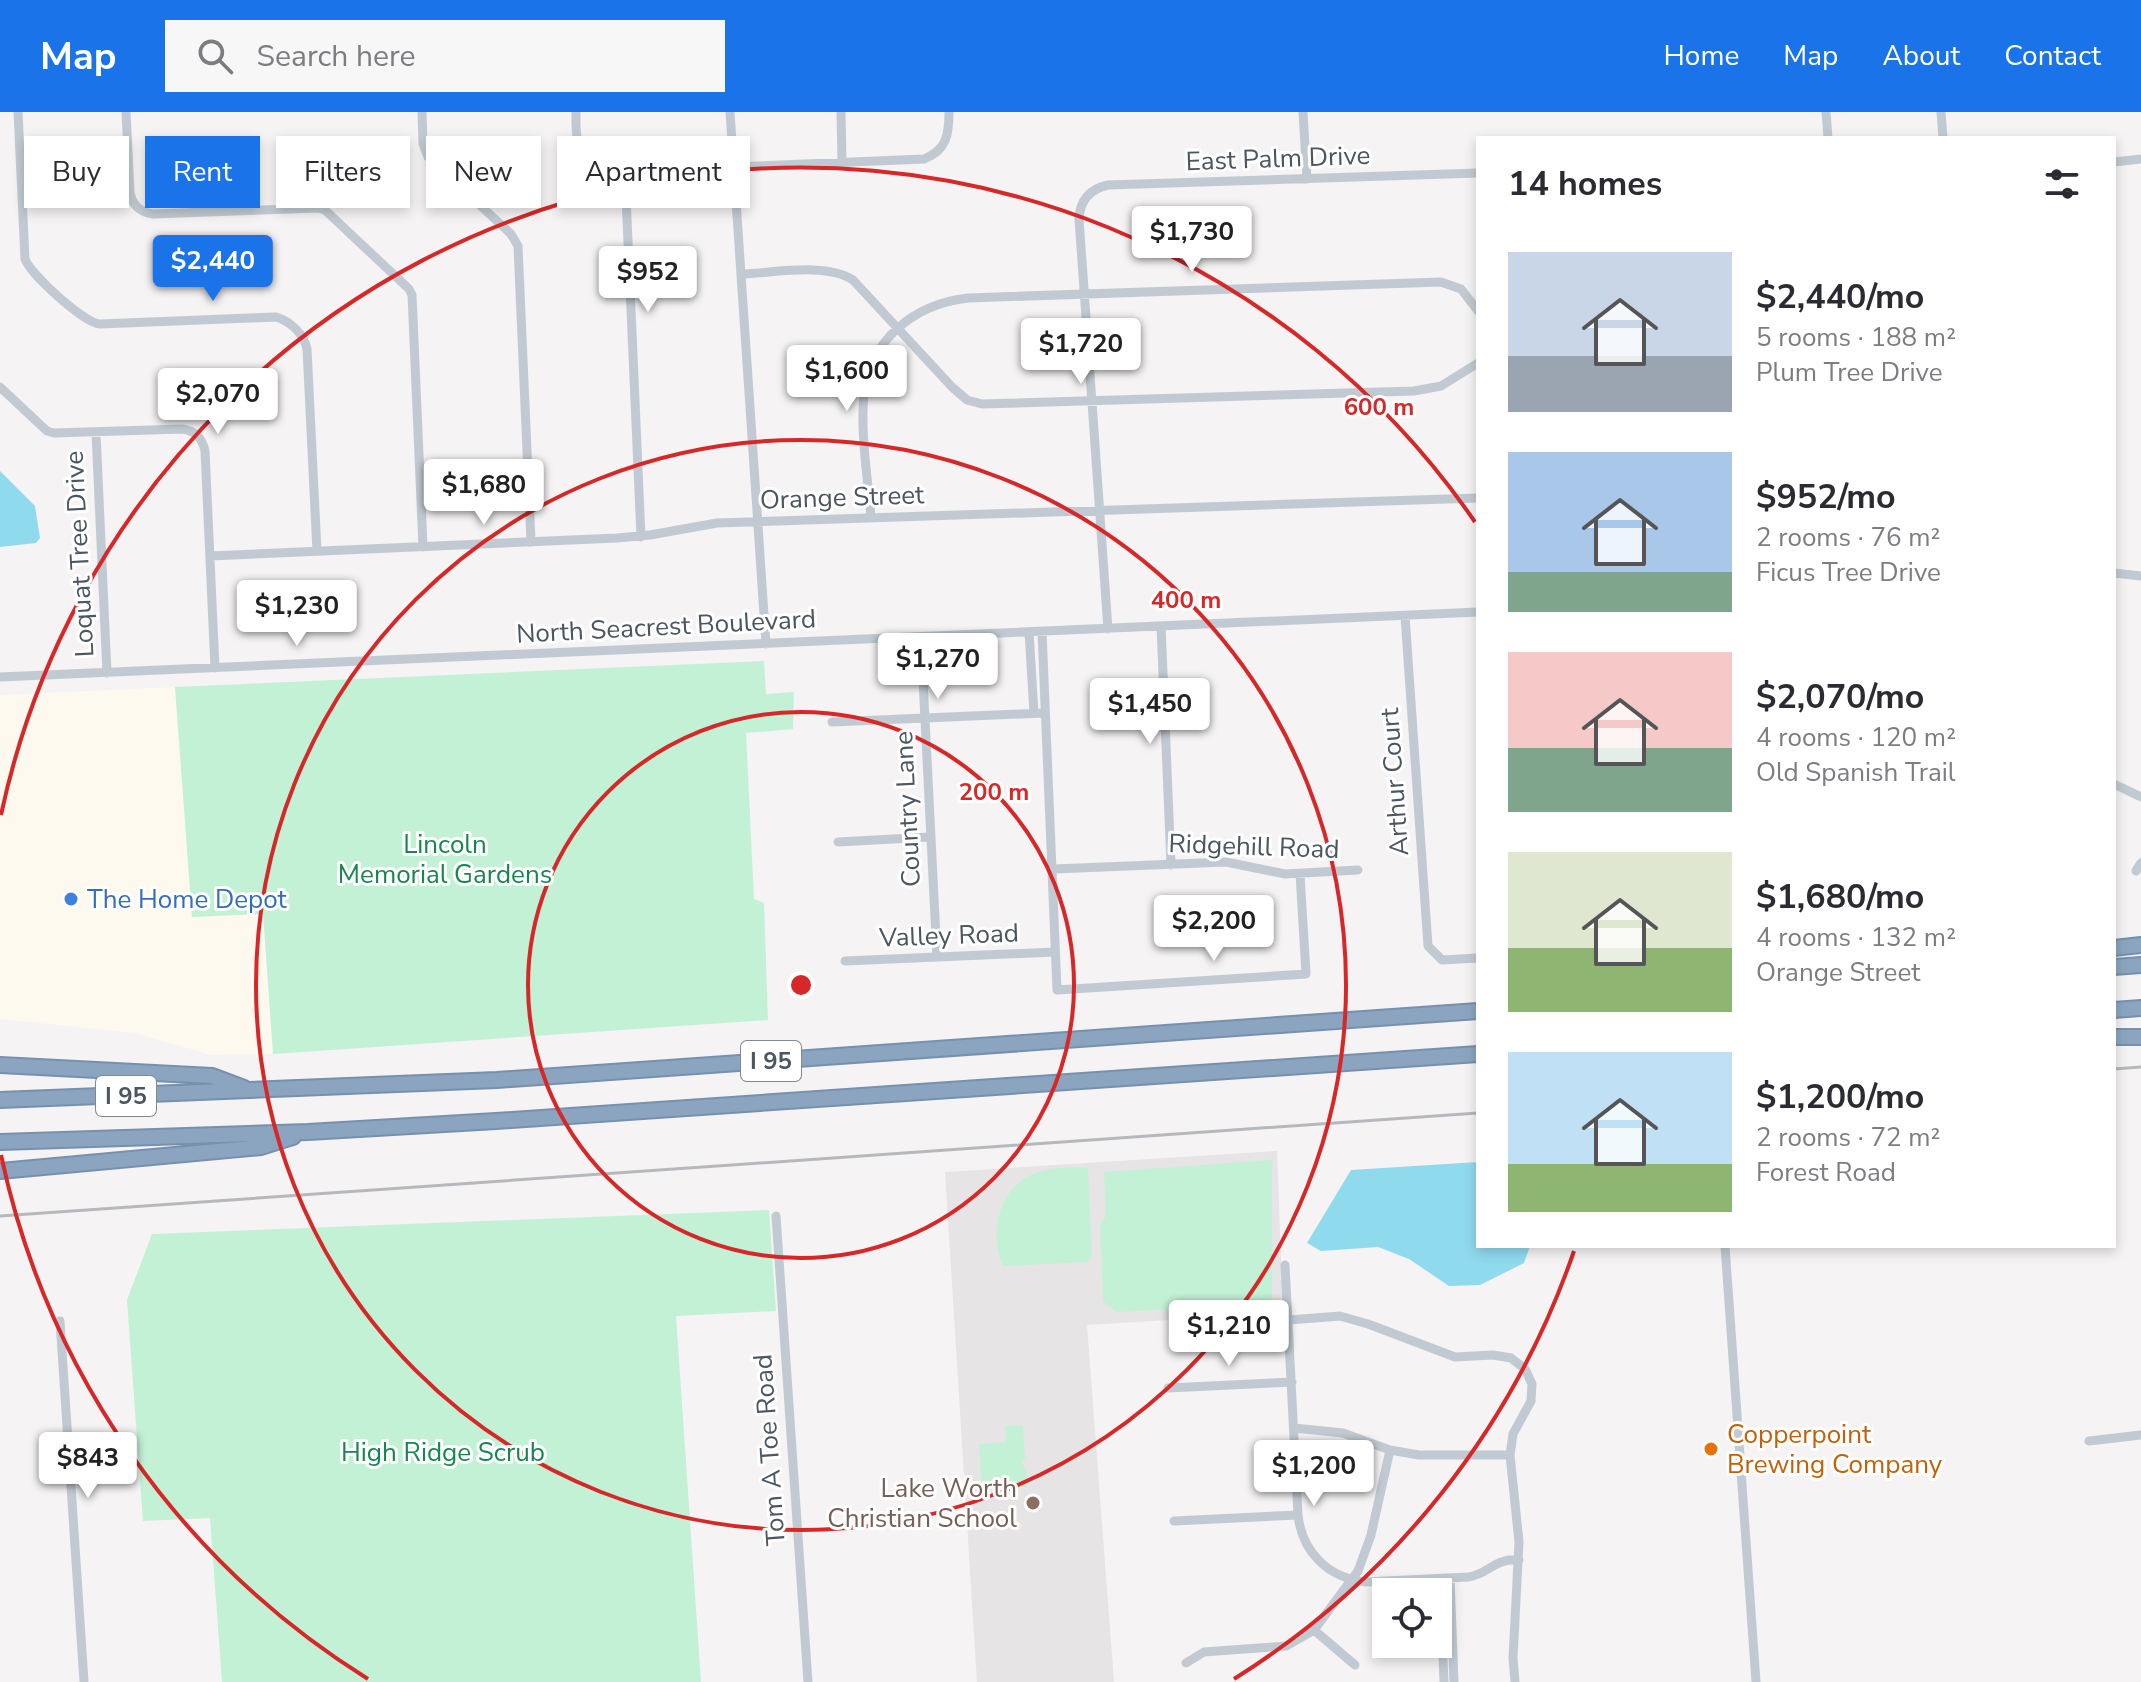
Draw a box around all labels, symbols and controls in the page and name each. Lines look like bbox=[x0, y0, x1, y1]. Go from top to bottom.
search box bbox=[165, 20, 725, 92]
text: Map bbox=[40, 31, 117, 82]
icon: search bbox=[193, 34, 237, 78]
text: Search here bbox=[257, 36, 416, 77]
text: Home bbox=[1664, 37, 1739, 75]
text: Map bbox=[1783, 37, 1838, 75]
text: About bbox=[1882, 37, 1960, 75]
text: Contact bbox=[2004, 37, 2101, 75]
chip: Buy bbox=[24, 136, 129, 208]
chip: Rent bbox=[145, 136, 260, 208]
chip: Filters bbox=[276, 136, 410, 208]
chip: New bbox=[426, 136, 541, 208]
chip: Apartment bbox=[557, 136, 750, 208]
street label: East Palm Drive bbox=[1185, 138, 1371, 179]
text: 14 homes bbox=[1508, 161, 1662, 207]
icon: filters bbox=[2040, 162, 2084, 206]
pin: $1,730 bbox=[1127, 206, 1257, 274]
text: $1,730 bbox=[1150, 214, 1234, 249]
pin: $2,440 bbox=[148, 235, 278, 303]
text: $2,440 bbox=[171, 243, 255, 278]
pin: $952 bbox=[601, 246, 695, 314]
text: $952 bbox=[617, 254, 679, 289]
text: $2,440/mo bbox=[1756, 274, 1924, 320]
icon: home bbox=[1572, 284, 1668, 380]
pin: $1,720 bbox=[1016, 318, 1146, 386]
text: 5 rooms · 188 m² bbox=[1756, 320, 1956, 355]
text: $1,720 bbox=[1039, 326, 1123, 361]
pin: $1,600 bbox=[782, 345, 912, 413]
text: $1,600 bbox=[805, 353, 889, 388]
text: Plum Tree Drive bbox=[1756, 355, 1943, 390]
pin: $2,070 bbox=[153, 368, 283, 436]
text: $2,070 bbox=[176, 376, 260, 411]
text: 600 m bbox=[1344, 391, 1414, 423]
street label: Loquat Tree Drive bbox=[57, 450, 102, 658]
pin: $1,680 bbox=[419, 459, 549, 527]
text: $1,680 bbox=[442, 467, 526, 502]
text: $952/mo bbox=[1756, 474, 1896, 520]
street label: Orange Street bbox=[759, 477, 926, 518]
icon: home bbox=[1572, 484, 1668, 580]
text: 2 rooms · 76 m² bbox=[1756, 520, 1940, 555]
text: Ficus Tree Drive bbox=[1756, 555, 1941, 590]
pin: $1,230 bbox=[232, 580, 362, 648]
text: 400 m bbox=[1151, 584, 1221, 616]
text: $1,230 bbox=[255, 588, 339, 623]
street label: North Seacrest Boulevard bbox=[515, 601, 817, 652]
pin: $1,270 bbox=[873, 633, 1003, 701]
text: $1,270 bbox=[896, 641, 980, 676]
text: $2,070/mo bbox=[1756, 674, 1924, 720]
pin: $1,450 bbox=[1085, 678, 1215, 746]
icon: home bbox=[1572, 684, 1668, 780]
text: $1,450 bbox=[1108, 686, 1192, 721]
street label: Arthur Court bbox=[1372, 706, 1417, 857]
text: 4 rooms · 120 m² bbox=[1756, 720, 1956, 755]
street label: Country Lane bbox=[886, 730, 929, 888]
text: Old Spanish Trail bbox=[1756, 755, 1955, 790]
text: 200 m bbox=[959, 776, 1029, 808]
street label: Ridgehill Road bbox=[1168, 826, 1340, 867]
park label: Lincoln Memorial Gardens bbox=[338, 827, 552, 892]
text: $1,680/mo bbox=[1756, 874, 1924, 920]
place label: The Home Depot bbox=[87, 882, 288, 917]
icon: home bbox=[1572, 884, 1668, 980]
marker: The Home Depot bbox=[62, 890, 80, 908]
pin: $2,200 bbox=[1149, 895, 1279, 963]
text: $2,200 bbox=[1172, 903, 1256, 938]
street label: Valley Road bbox=[878, 916, 1019, 955]
text: 4 rooms · 132 m² bbox=[1756, 920, 1956, 955]
text: Orange Street bbox=[1756, 955, 1920, 990]
centre of rings bbox=[787, 971, 815, 999]
road number: I 95 bbox=[741, 1041, 801, 1081]
text: $1,200/mo bbox=[1756, 1074, 1924, 1120]
road number: I 95 bbox=[96, 1076, 156, 1116]
icon: home bbox=[1572, 1084, 1668, 1180]
text: 2 rooms · 72 m² bbox=[1756, 1120, 1940, 1155]
text: Forest Road bbox=[1756, 1155, 1896, 1190]
pin: $1,210 bbox=[1164, 1300, 1294, 1368]
text: $1,210 bbox=[1187, 1308, 1271, 1343]
street label: Tom A Toe Road bbox=[745, 1353, 794, 1547]
place label: Copperpoint Brewing Company bbox=[1727, 1417, 1943, 1482]
pin: $843 bbox=[41, 1432, 135, 1500]
park label: High Ridge Scrub bbox=[341, 1435, 545, 1470]
text: $843 bbox=[57, 1440, 119, 1475]
pin: $1,200 bbox=[1249, 1440, 1379, 1508]
marker: Copperpoint Brewing Company bbox=[1702, 1440, 1720, 1458]
text: $1,200 bbox=[1272, 1448, 1356, 1483]
place label: Lake Worth Christian School bbox=[827, 1471, 1017, 1536]
marker: Lake Worth Christian School bbox=[1024, 1494, 1042, 1512]
map controls bbox=[1372, 1578, 1452, 1658]
button: locate bbox=[1372, 1578, 1452, 1658]

